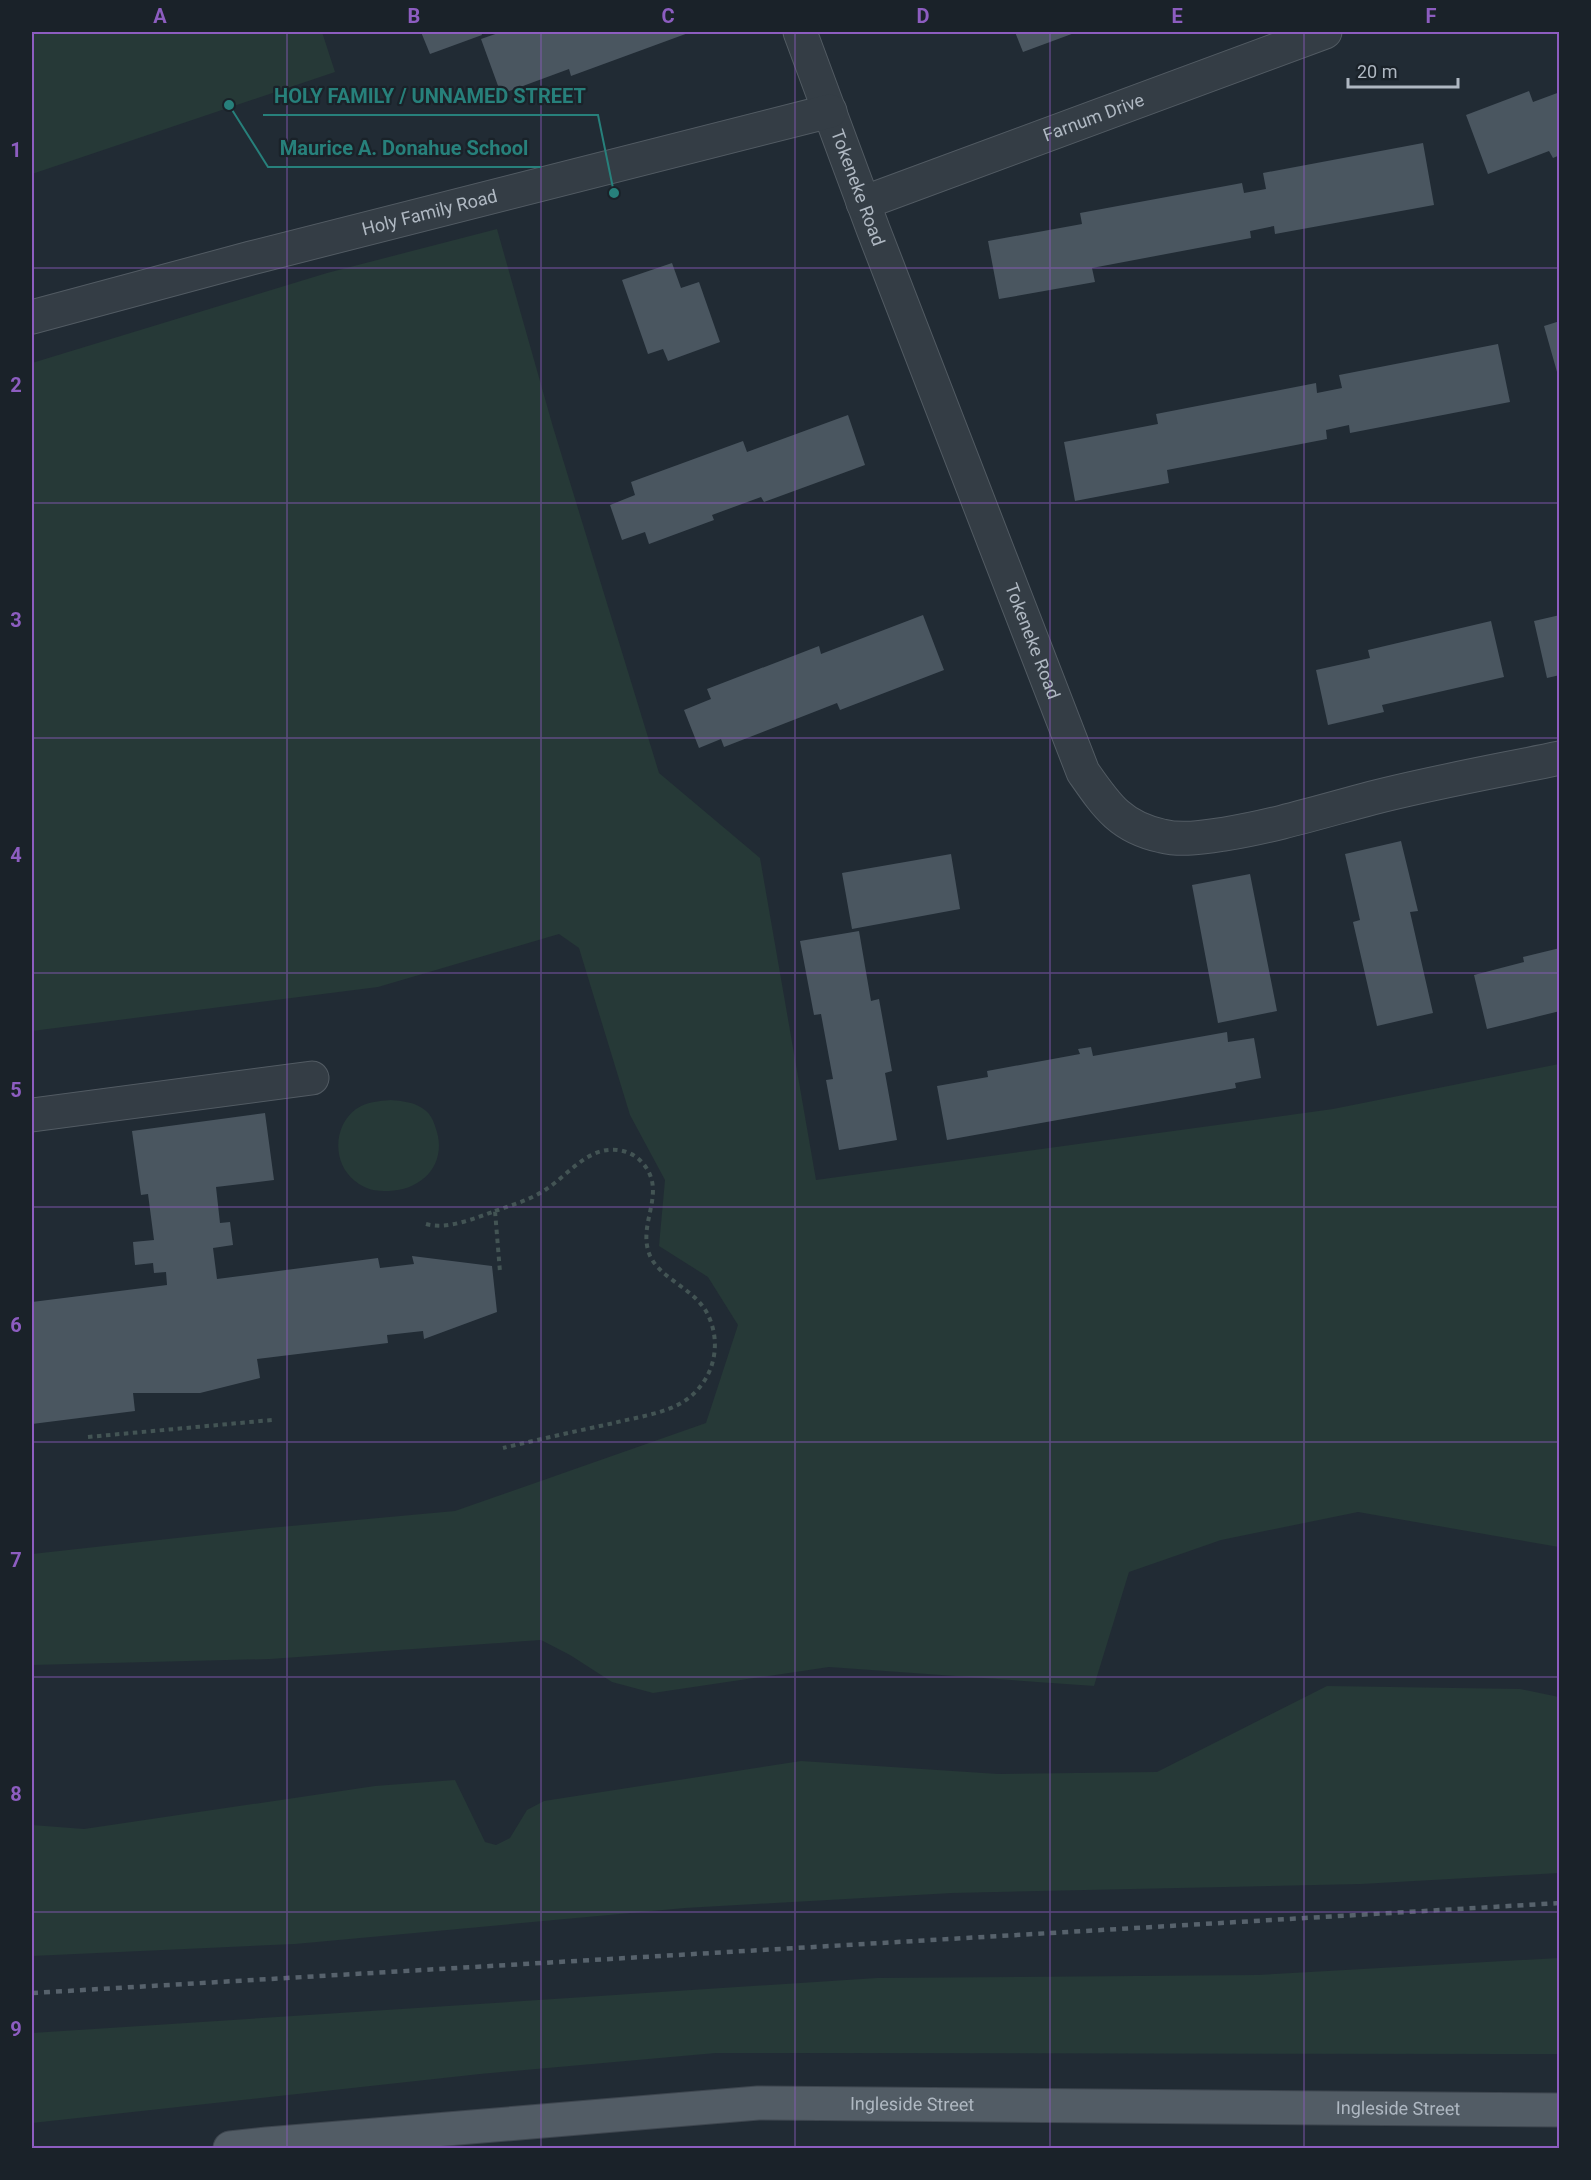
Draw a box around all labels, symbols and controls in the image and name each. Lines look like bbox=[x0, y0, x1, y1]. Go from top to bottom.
text: A bbox=[153, 4, 167, 28]
text: B bbox=[408, 4, 420, 28]
text: C bbox=[661, 4, 675, 28]
text: D bbox=[917, 4, 930, 28]
text: E bbox=[1171, 4, 1183, 28]
text: F bbox=[1426, 4, 1437, 28]
scale bar bbox=[1348, 51, 1458, 89]
text: 20 m bbox=[1357, 61, 1397, 82]
callout: HOLY FAMILY / UNNAMED STREET bbox=[263, 77, 598, 115]
text: HOLY FAMILY / UNNAMED STREET bbox=[274, 84, 586, 108]
street label: Farnum Drive bbox=[1040, 89, 1147, 145]
street label: Tokeneke Road bbox=[827, 126, 889, 249]
callout: Maurice A. Donahue School bbox=[268, 129, 541, 167]
text: Maurice A. Donahue School bbox=[280, 136, 528, 160]
text: 1 bbox=[10, 138, 22, 162]
street label: Holy Family Road bbox=[360, 185, 499, 239]
text: 2 bbox=[10, 373, 22, 397]
street label: Tokeneke Road bbox=[1001, 580, 1065, 702]
text: 3 bbox=[10, 608, 22, 632]
text: 4 bbox=[10, 843, 22, 867]
text: 5 bbox=[10, 1078, 22, 1102]
text: 6 bbox=[10, 1313, 22, 1337]
text: 7 bbox=[10, 1548, 22, 1572]
text: 8 bbox=[10, 1782, 22, 1806]
text: 9 bbox=[10, 2017, 22, 2041]
street label: Ingleside Street bbox=[850, 2093, 974, 2115]
street label: Ingleside Street bbox=[1336, 2097, 1460, 2119]

